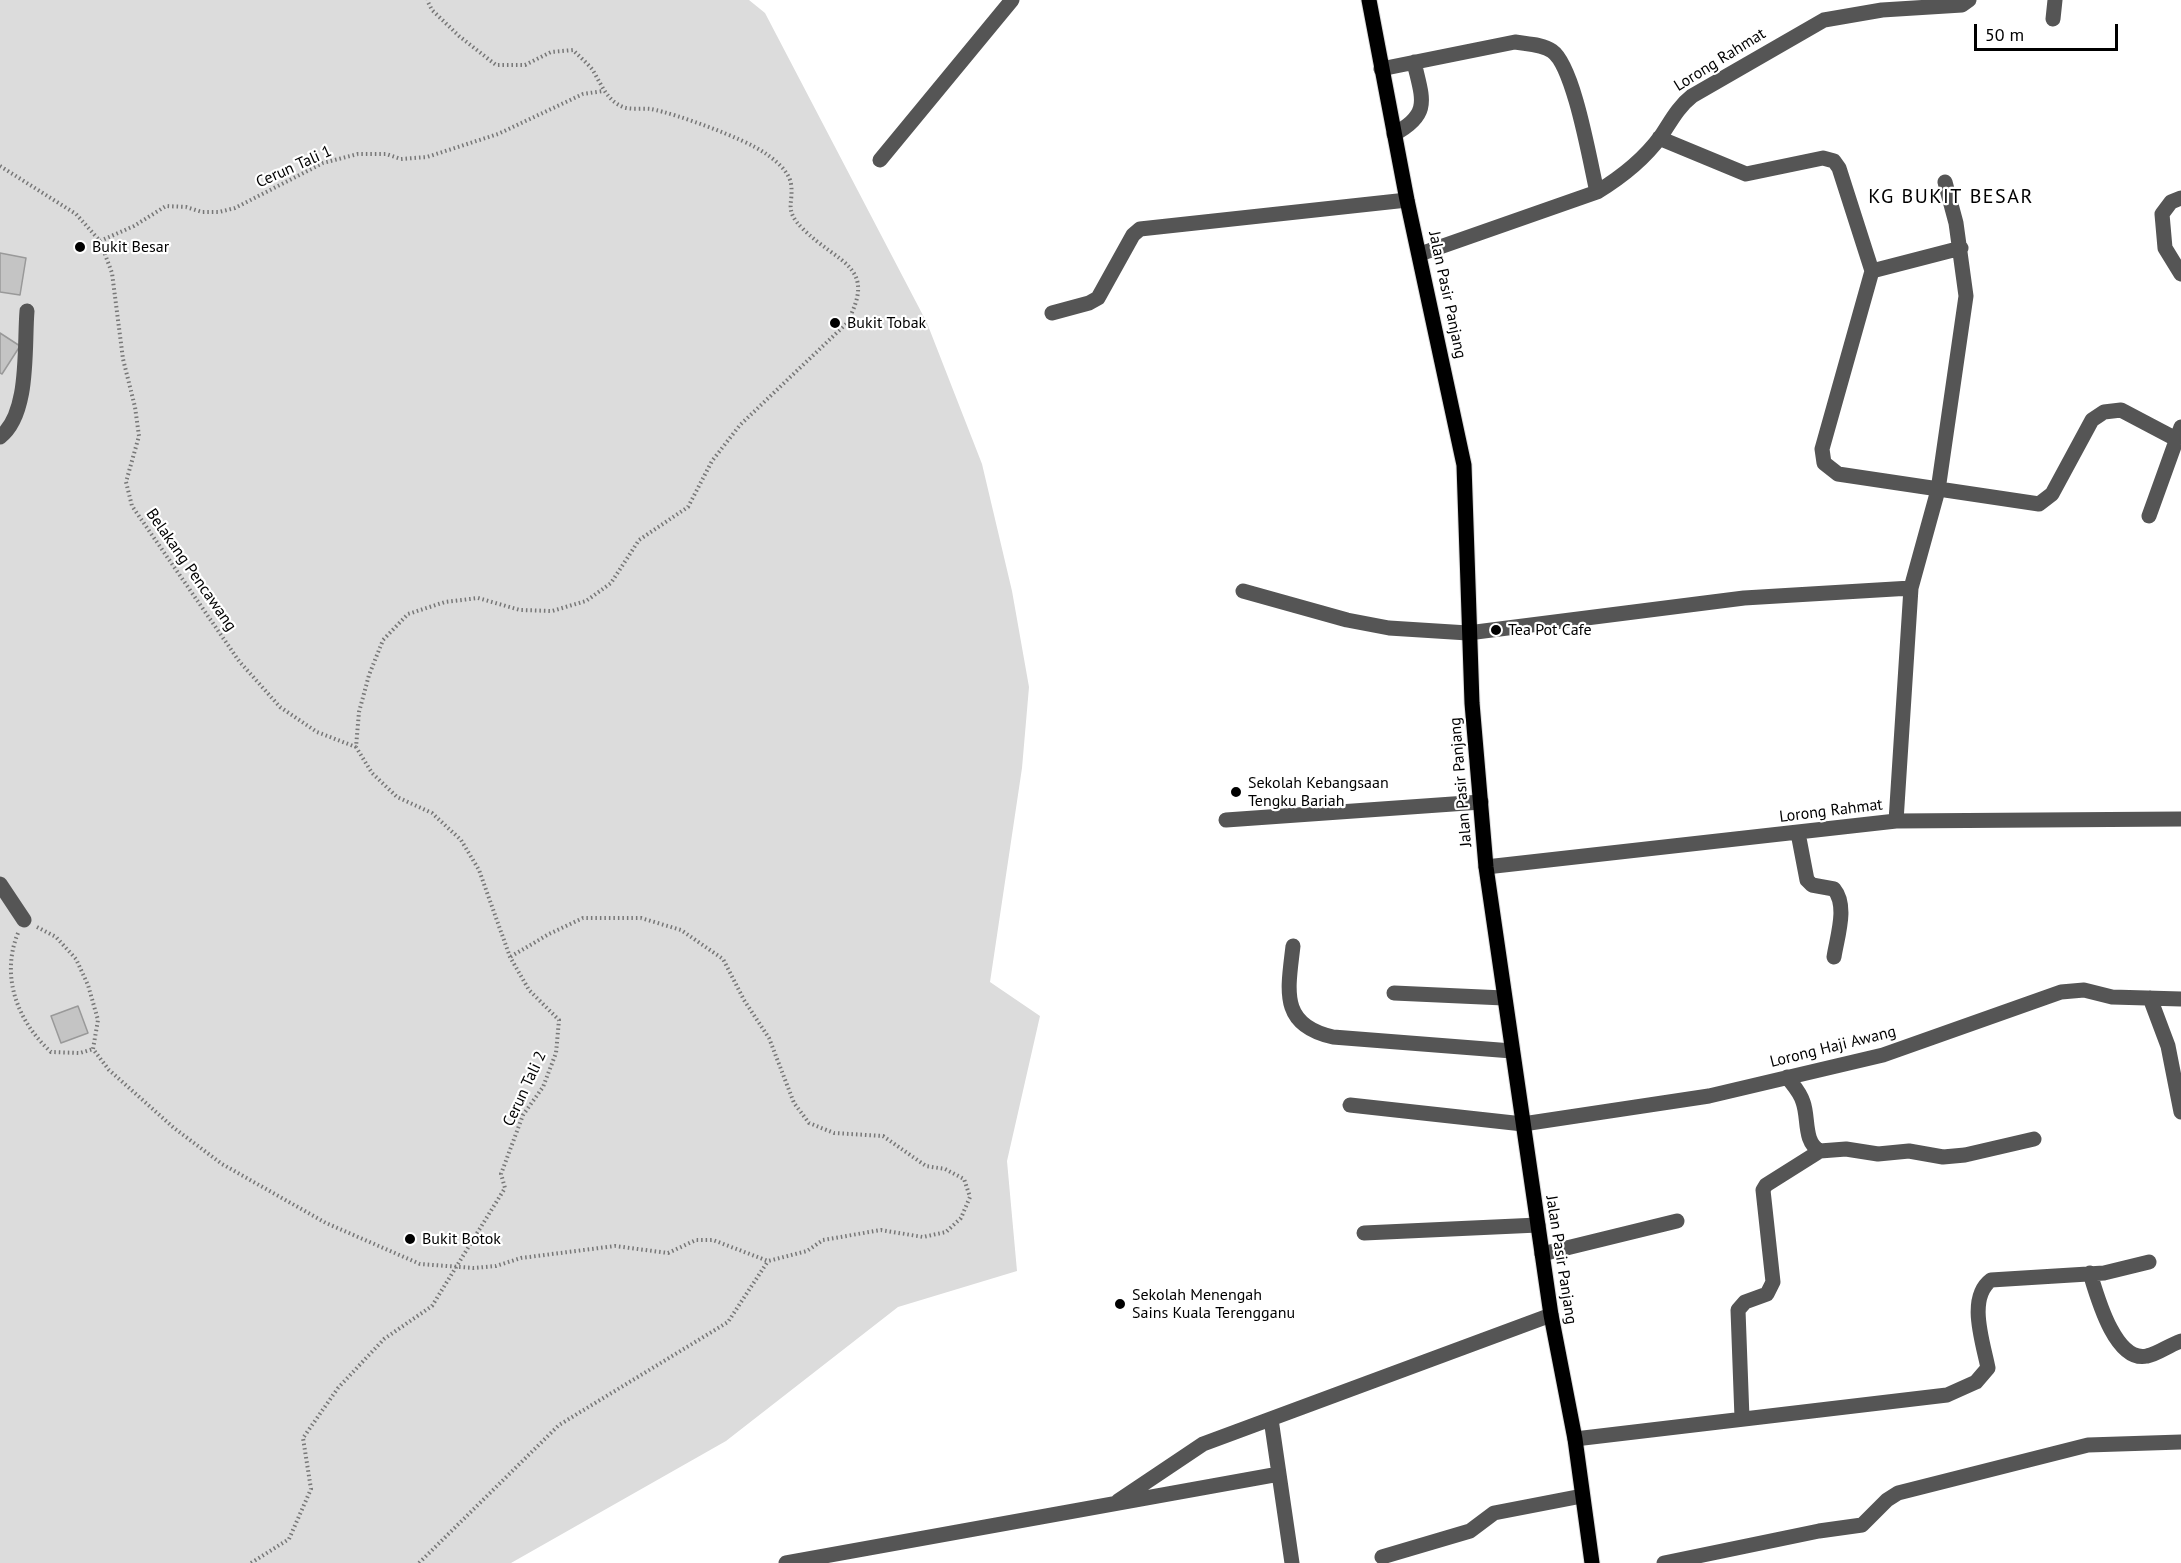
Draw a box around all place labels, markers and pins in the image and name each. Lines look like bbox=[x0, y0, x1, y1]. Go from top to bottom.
place label: Bukit Besar bbox=[92, 237, 169, 257]
marker: Bukit Besar bbox=[73, 240, 87, 254]
place label: Bukit Tobak bbox=[847, 313, 926, 333]
marker: Bukit Tobak bbox=[828, 316, 842, 330]
place label: Tea Pot Cafe bbox=[1508, 620, 1592, 640]
marker: Tea Pot Cafe bbox=[1489, 623, 1503, 637]
place label: Sekolah Kebangsaan Tengku Bariah bbox=[1248, 773, 1389, 811]
marker: Sekolah Kebangsaan Tengku Bariah bbox=[1229, 785, 1243, 799]
place label: Bukit Botok bbox=[422, 1229, 501, 1249]
marker: Bukit Botok bbox=[403, 1232, 417, 1246]
place label: Sekolah Menengah Sains Kuala Terengganu bbox=[1132, 1285, 1295, 1323]
marker: Sekolah Menengah Sains Kuala Terengganu bbox=[1113, 1297, 1127, 1311]

